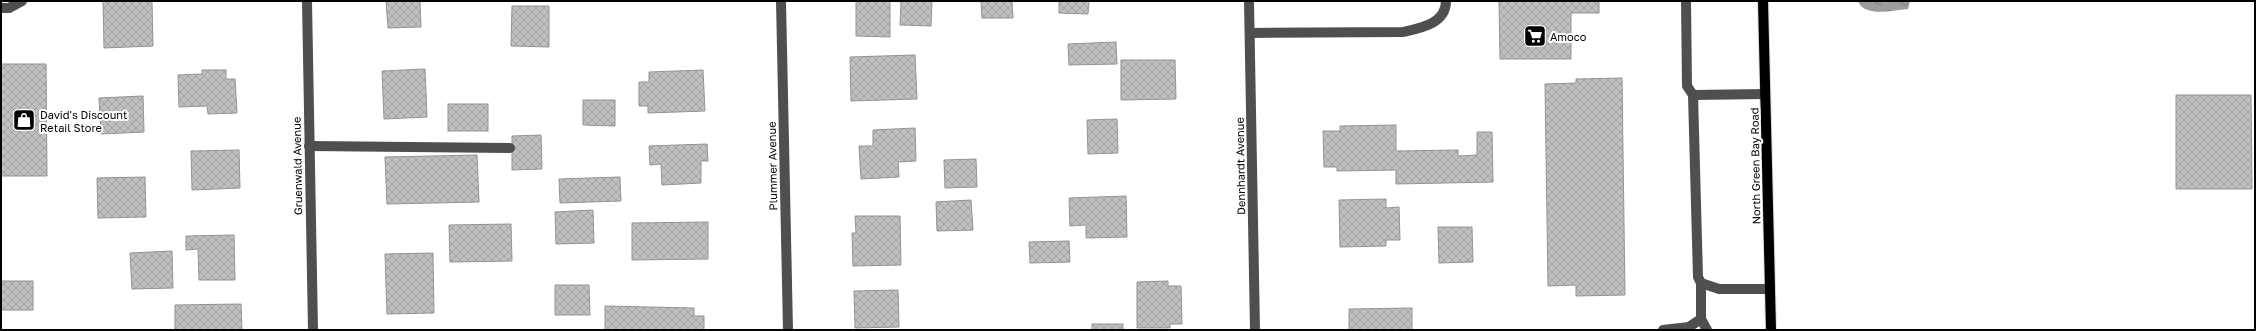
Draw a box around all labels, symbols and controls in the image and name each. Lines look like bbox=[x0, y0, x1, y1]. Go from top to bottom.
supermarket icon: Amoco bbox=[1522, 23, 1548, 49]
place label: Amoco bbox=[1550, 30, 1587, 43]
shop icon: David's Discount Retail Store bbox=[11, 107, 37, 133]
street label: North Green Bay Road bbox=[1747, 107, 1763, 225]
place label: David's Discount Retail Store bbox=[40, 108, 127, 134]
street label: Gruenwald Avenue bbox=[290, 117, 304, 215]
street label: Dennhardt Avenue bbox=[1233, 117, 1247, 215]
street label: Plummer Avenue bbox=[765, 121, 779, 211]

